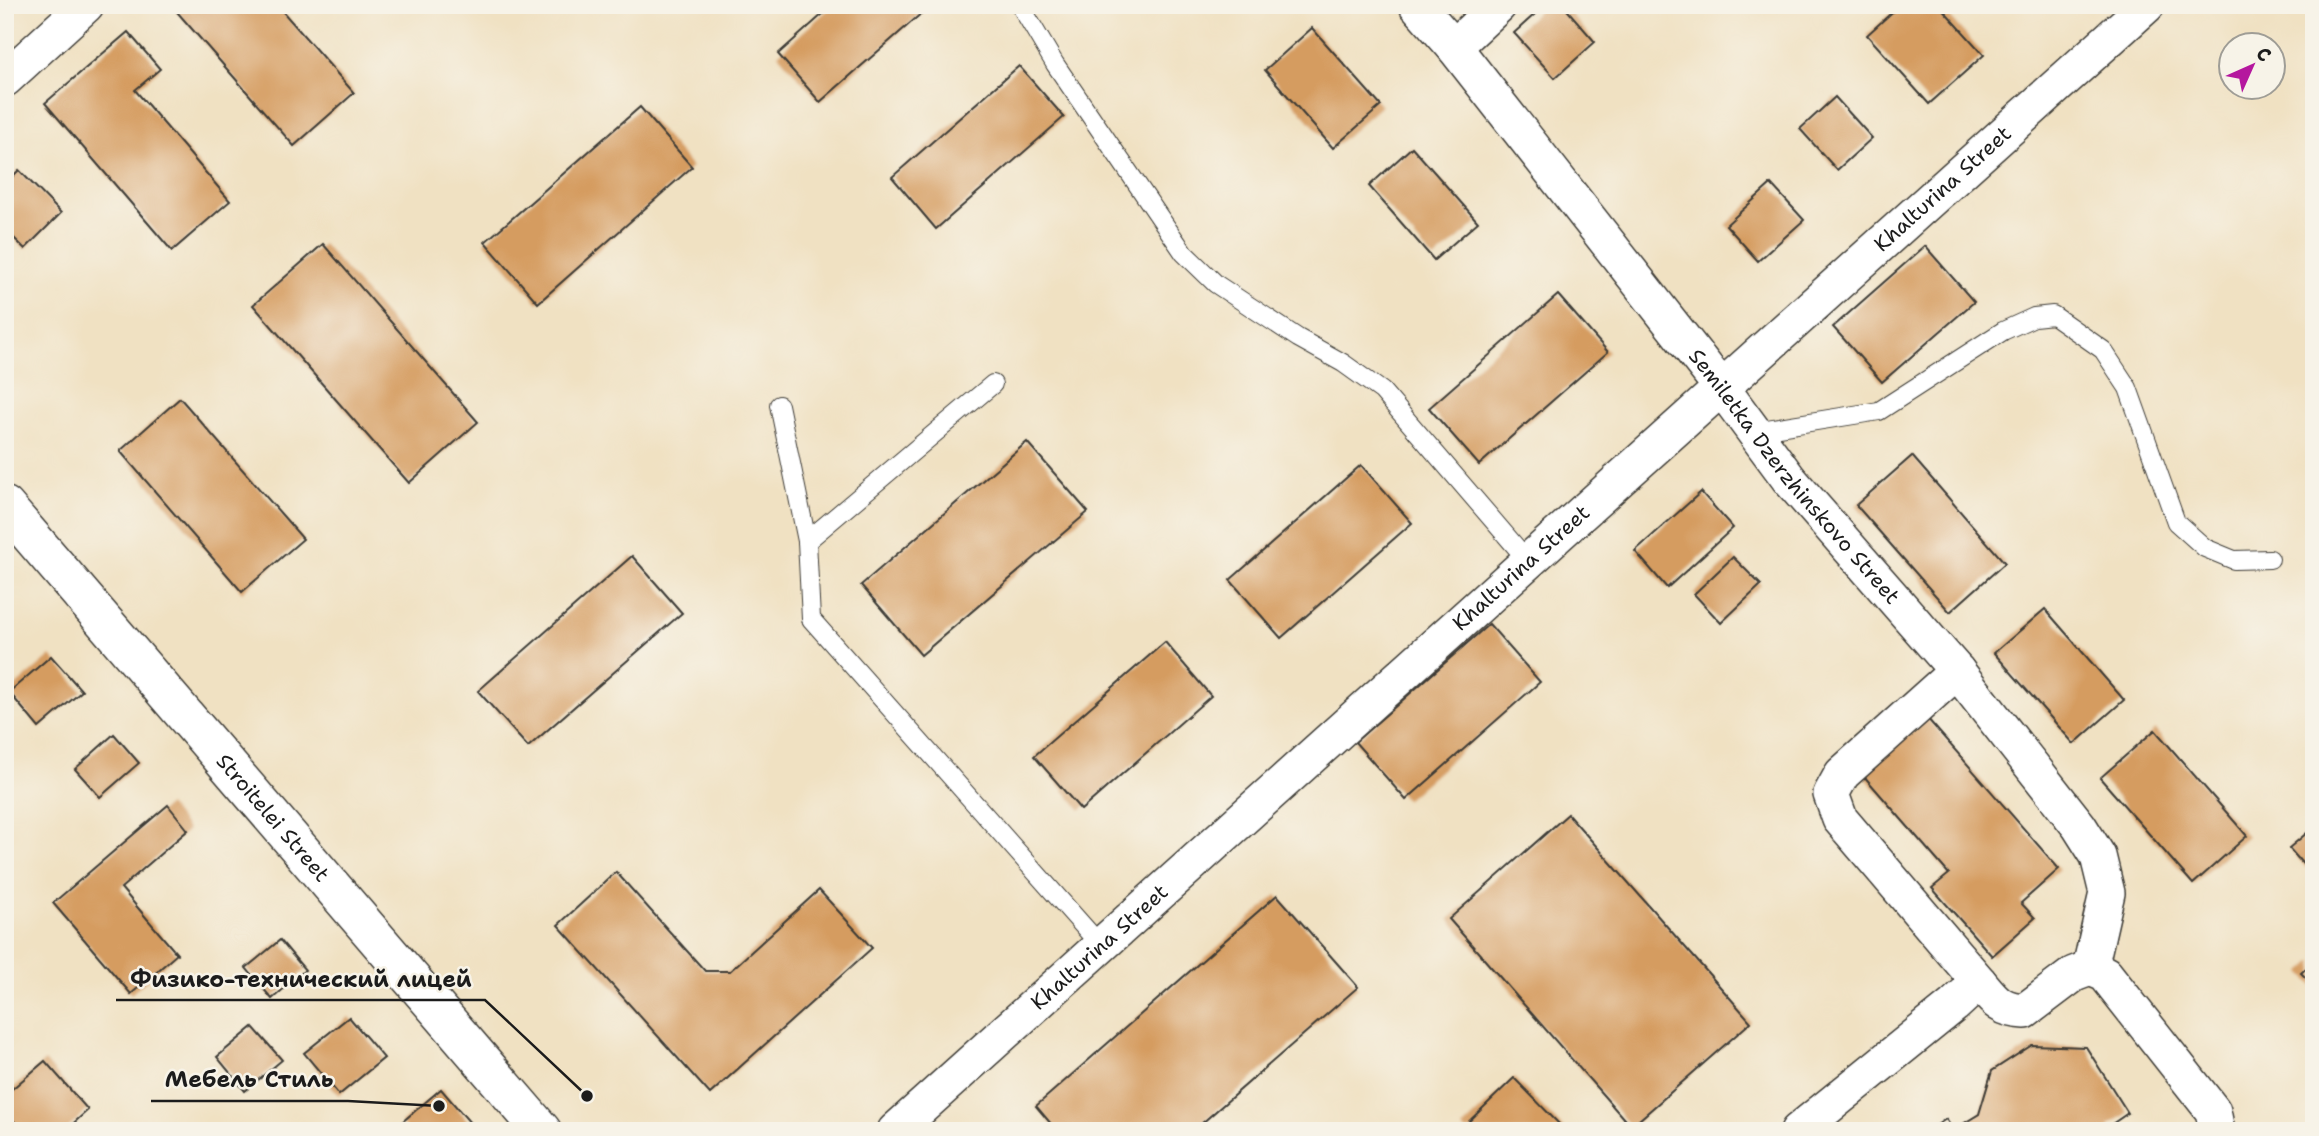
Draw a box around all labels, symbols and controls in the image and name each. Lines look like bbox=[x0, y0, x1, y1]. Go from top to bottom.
north arrow bbox=[2218, 32, 2288, 102]
text: С bbox=[2251, 41, 2277, 67]
street label: Khalturina Street bbox=[1868, 120, 2017, 258]
street label: Semiletka Dzerzhinskovo Street bbox=[1682, 343, 1906, 610]
street label: Khalturina Street bbox=[1446, 499, 1596, 637]
street label: Stroitelei Street bbox=[210, 748, 336, 888]
street label: Khalturina Street bbox=[1025, 878, 1174, 1016]
callout: Физико-технический лицей bbox=[116, 956, 485, 1000]
text: Физико-технический лицей bbox=[130, 964, 472, 994]
callout: Мебель Стиль bbox=[151, 1057, 348, 1101]
text: Мебель Стиль bbox=[165, 1064, 333, 1094]

